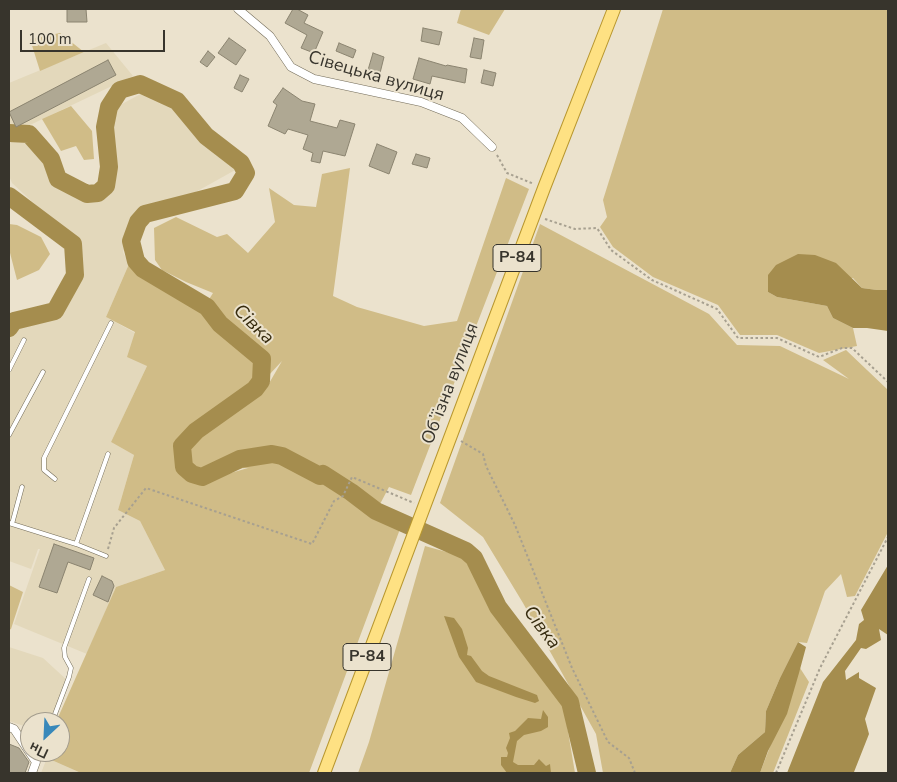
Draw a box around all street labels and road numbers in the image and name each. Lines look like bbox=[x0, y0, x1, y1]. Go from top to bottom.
street label: Сівецька вулиця bbox=[306, 47, 446, 107]
road number: Р-84 bbox=[493, 244, 541, 272]
street label: Обʼїзна вулиця bbox=[418, 320, 484, 448]
road number: Р-84 bbox=[343, 644, 391, 670]

